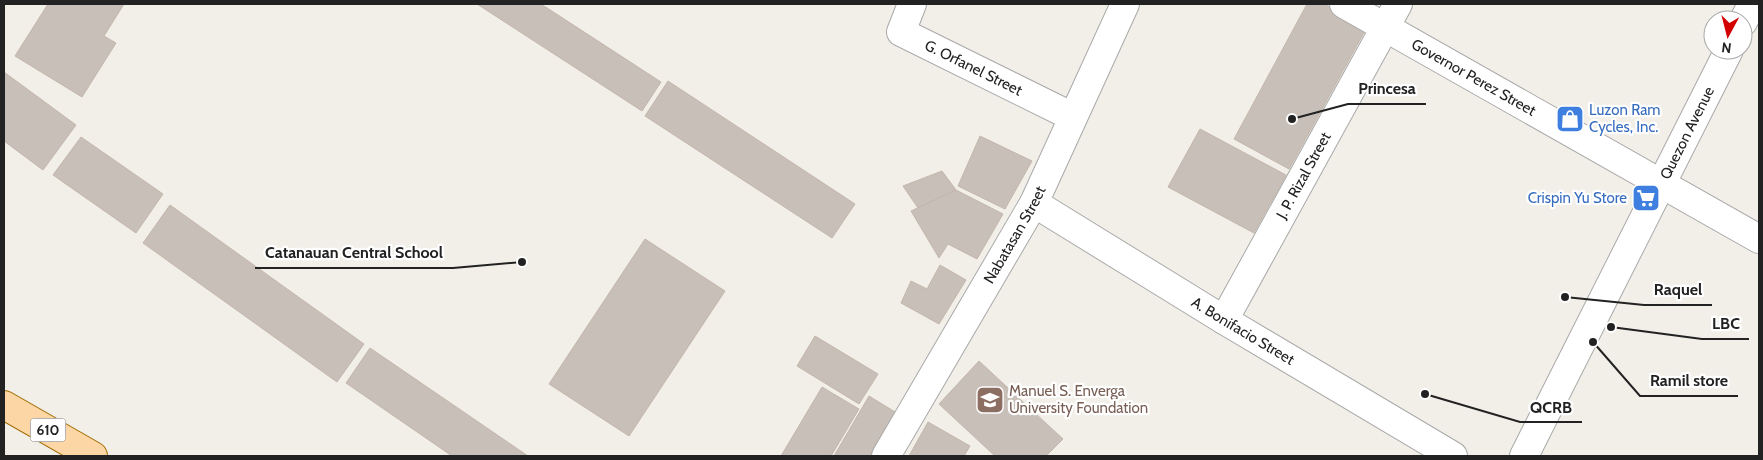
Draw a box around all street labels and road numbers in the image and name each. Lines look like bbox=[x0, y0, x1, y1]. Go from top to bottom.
street label: Governor Perez Street bbox=[1408, 35, 1539, 120]
street label: G. Orfanel Street bbox=[922, 36, 1025, 100]
street label: Quezon Avenue bbox=[1656, 83, 1718, 182]
street label: J. P. Rizal Street bbox=[1272, 129, 1335, 223]
street label: Nabatasan Street bbox=[980, 183, 1049, 287]
street label: A. Bonifacio Street bbox=[1188, 293, 1298, 369]
road number: 610 bbox=[30, 418, 66, 442]

